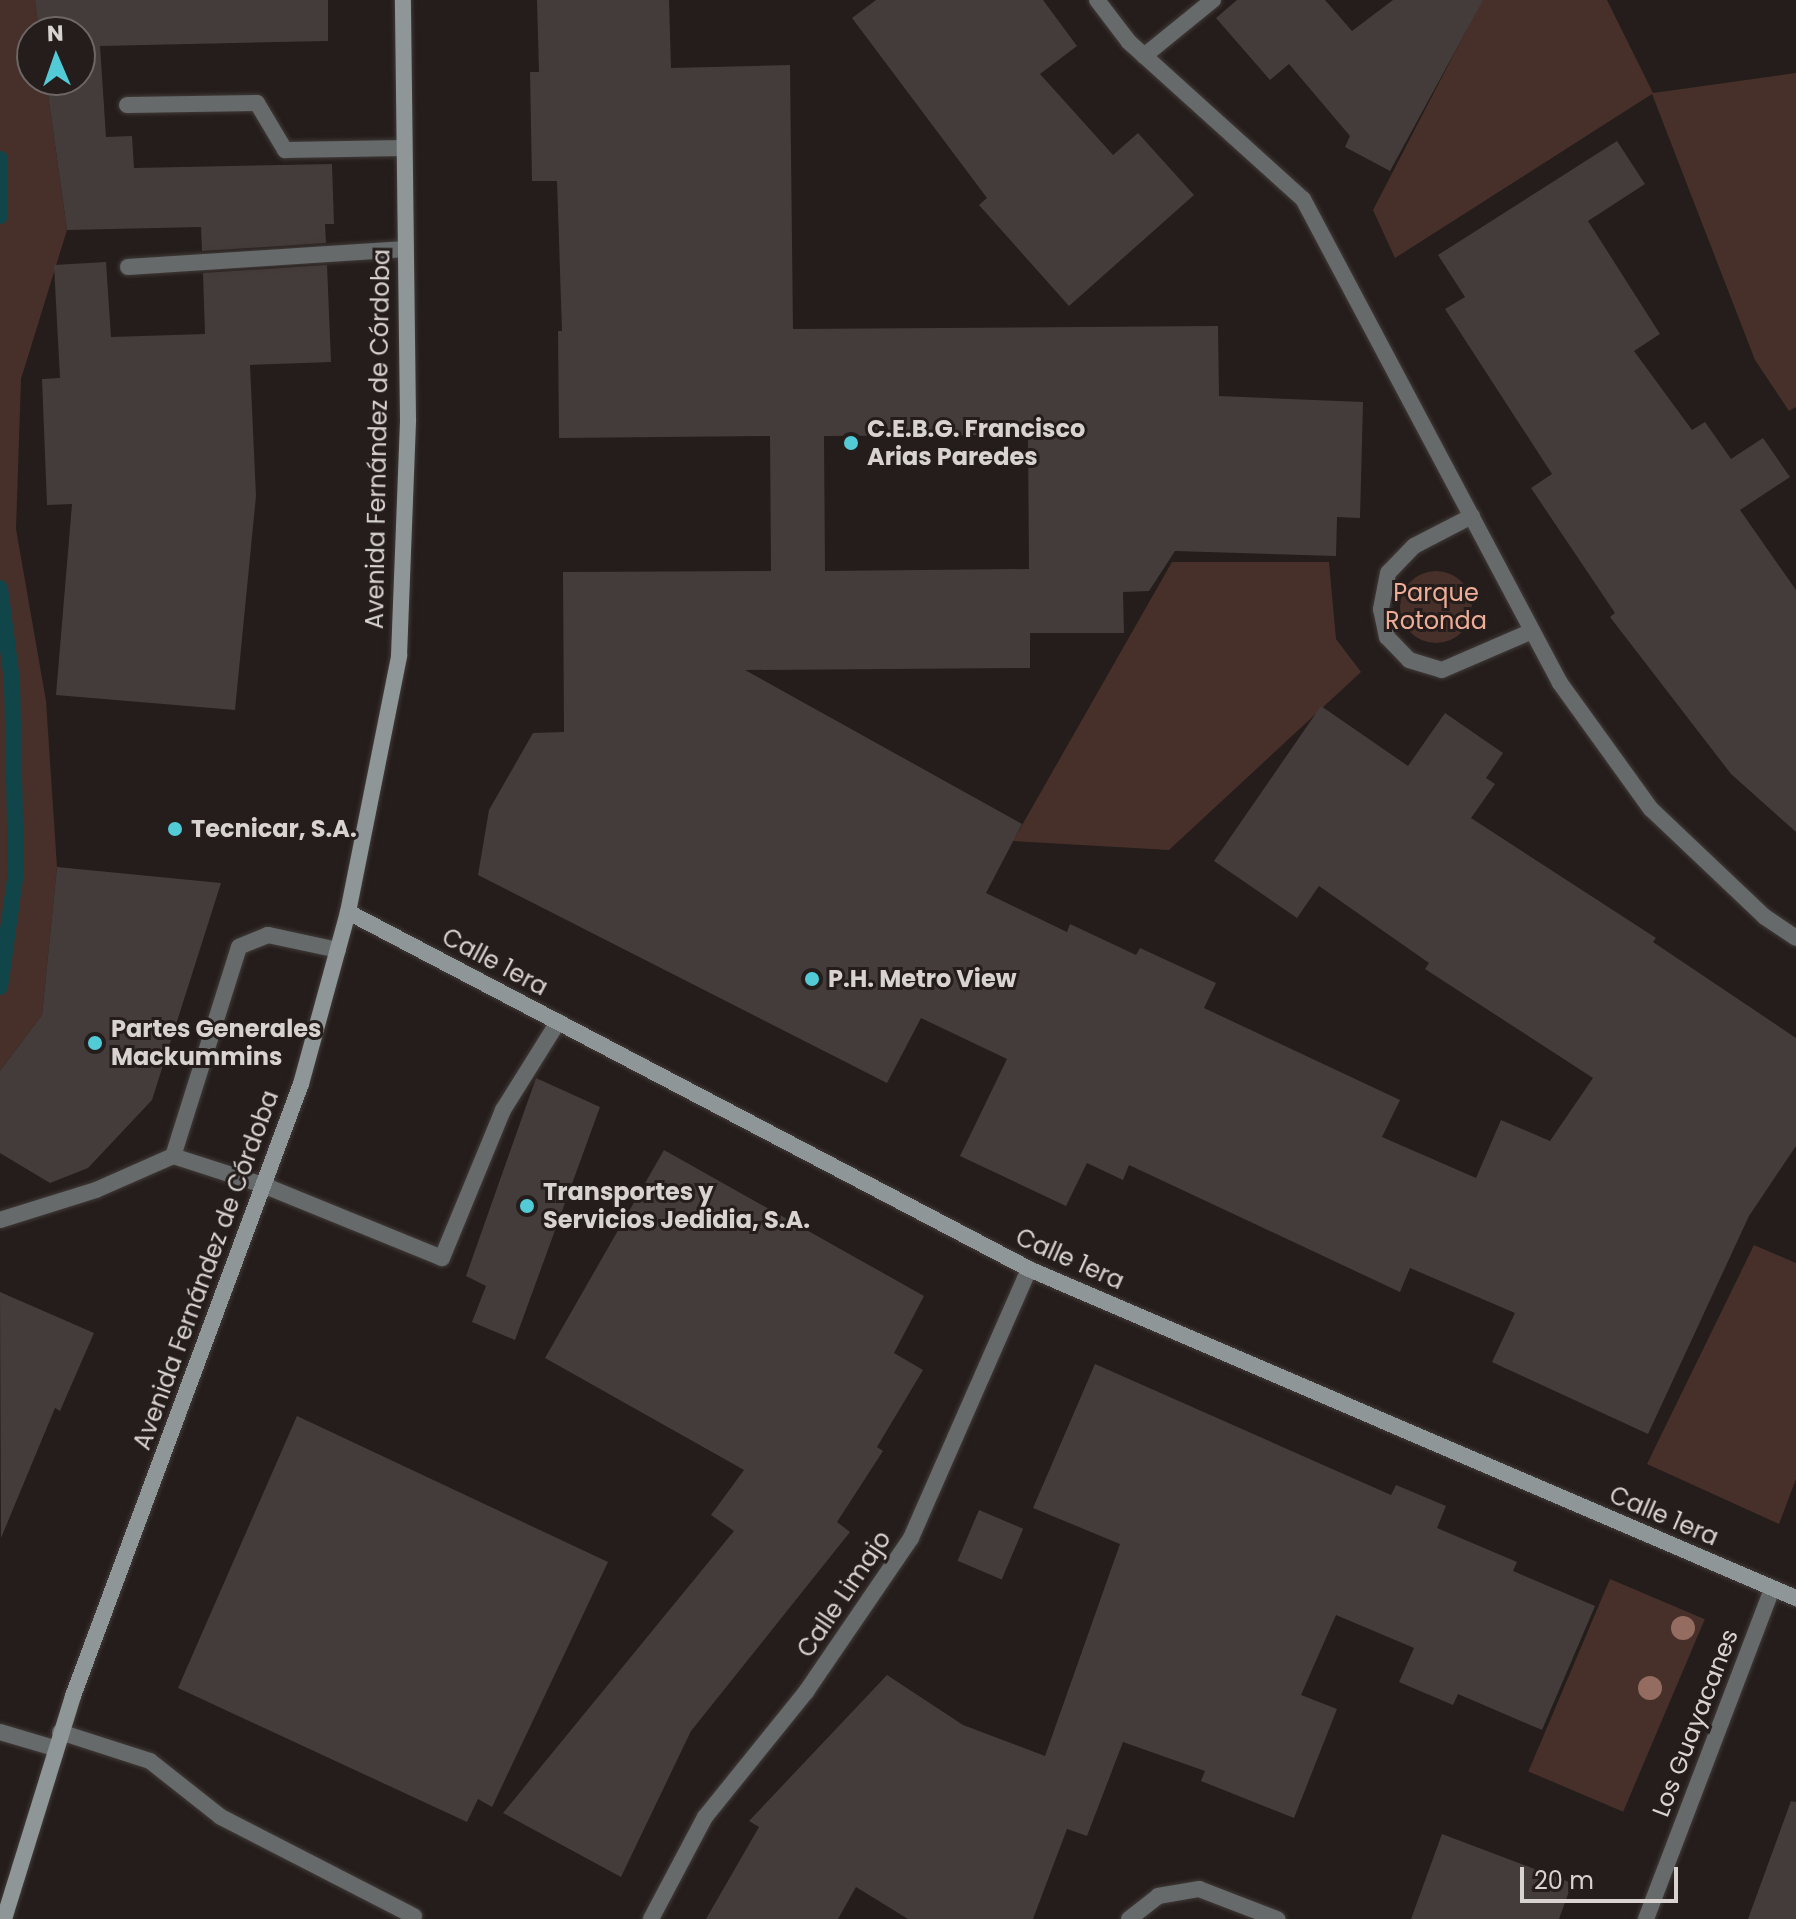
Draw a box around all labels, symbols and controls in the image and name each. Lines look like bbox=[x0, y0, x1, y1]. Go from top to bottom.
north arrow bbox=[16, 16, 96, 96]
text: N bbox=[46, 18, 64, 49]
street label: Avenida Fernández de Córdoba bbox=[360, 249, 396, 629]
place label: C.E.B.G. Francisco Arias Paredes bbox=[867, 415, 1085, 471]
marker: C.E.B.G. Francisco Arias Paredes bbox=[842, 434, 860, 452]
park label: Parque Rotonda bbox=[1385, 579, 1487, 635]
place label: Tecnicar, S.A. bbox=[191, 815, 357, 843]
marker: Tecnicar, S.A. bbox=[166, 820, 184, 838]
street label: Calle 1era bbox=[437, 922, 553, 1002]
place label: P.H. Metro View bbox=[828, 965, 1017, 993]
marker: P.H. Metro View bbox=[803, 970, 821, 988]
place label: Partes Generales Mackummins bbox=[111, 1015, 321, 1071]
marker: Partes Generales Mackummins bbox=[86, 1034, 104, 1052]
street label: Avenida Fernández de Córdoba bbox=[127, 1086, 285, 1454]
place label: Transportes y Servicios Jedidia, S.A. bbox=[543, 1178, 810, 1234]
marker: Transportes y Servicios Jedidia, S.A. bbox=[518, 1197, 536, 1215]
street label: Calle 1era bbox=[1011, 1222, 1129, 1296]
street label: Calle 1era bbox=[1605, 1480, 1723, 1552]
street label: Calle Limajo bbox=[791, 1525, 897, 1663]
street label: Los Guayacanes bbox=[1646, 1625, 1744, 1821]
scale bar bbox=[1524, 1851, 1682, 1901]
text: 20 m bbox=[1534, 1864, 1594, 1897]

